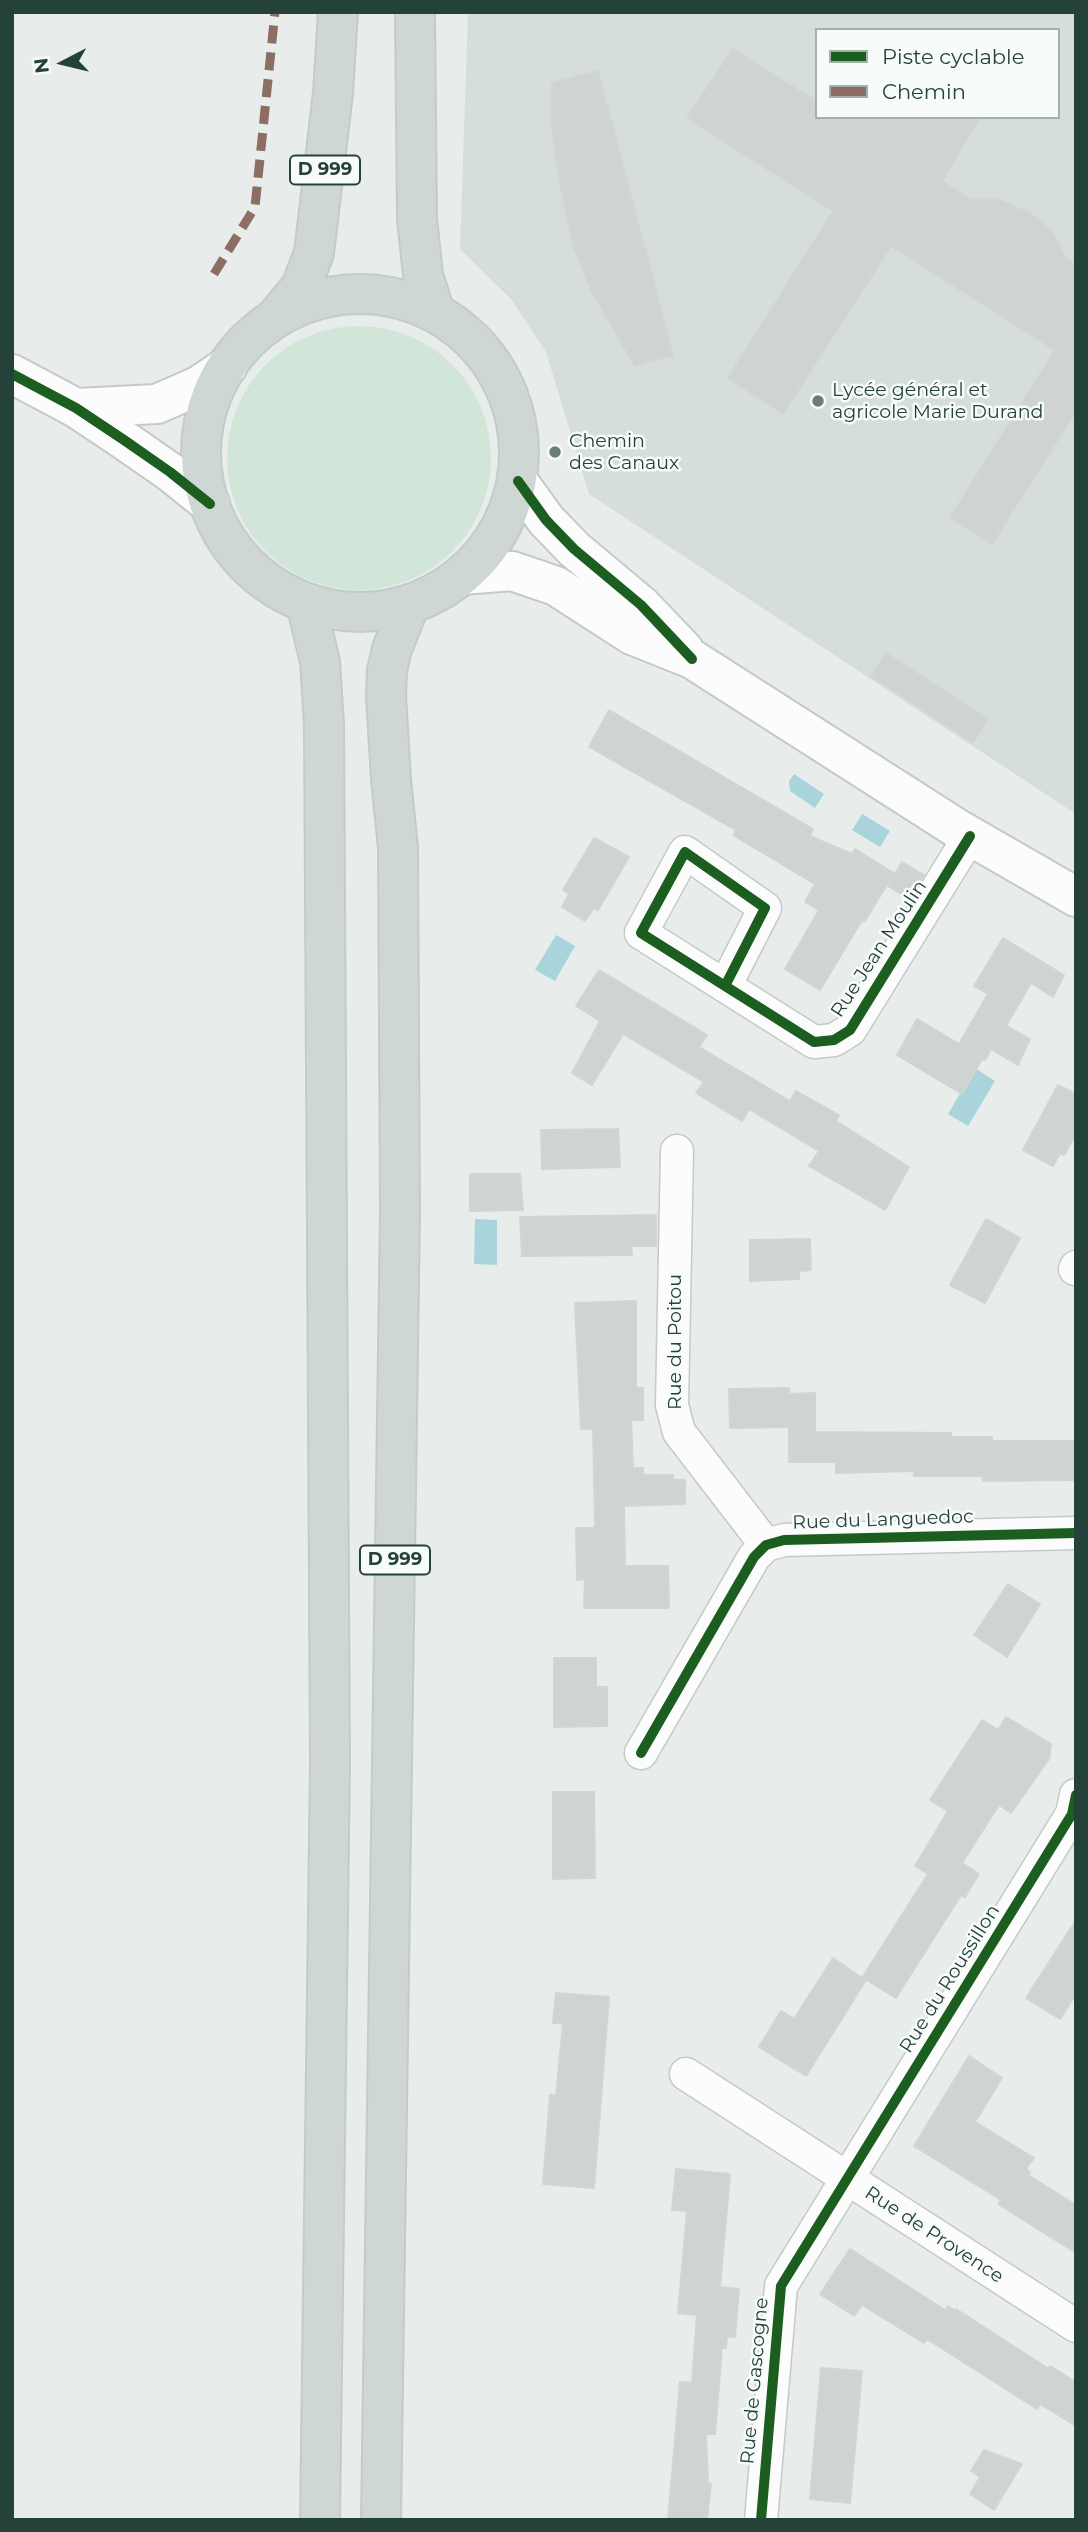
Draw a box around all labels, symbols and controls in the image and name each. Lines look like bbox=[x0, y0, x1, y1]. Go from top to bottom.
north arrow bbox=[28, 28, 98, 98]
legend bbox=[815, 28, 1060, 119]
text: Piste cyclable bbox=[882, 44, 1024, 69]
text: N bbox=[29, 57, 54, 75]
text: Chemin bbox=[882, 79, 966, 104]
road number: D 999 bbox=[290, 155, 360, 184]
place label: Lycée général et agricole Marie Durand bbox=[832, 379, 1043, 423]
marker: Lycée général et agricole Marie Durand bbox=[810, 393, 826, 409]
place label: Chemin des Canaux bbox=[569, 430, 679, 474]
marker: Chemin des Canaux bbox=[547, 444, 563, 460]
street label: Rue Jean Moulin bbox=[826, 876, 932, 1022]
street label: Rue du Poitou bbox=[664, 1274, 686, 1410]
street label: Rue du Languedoc bbox=[792, 1505, 974, 1535]
road number: D 999 bbox=[360, 1546, 430, 1574]
street label: Rue du Roussillon bbox=[895, 1901, 1005, 2057]
street label: Rue de Provence bbox=[860, 2182, 1008, 2288]
street label: Rue de Gascogne bbox=[736, 2297, 774, 2465]

